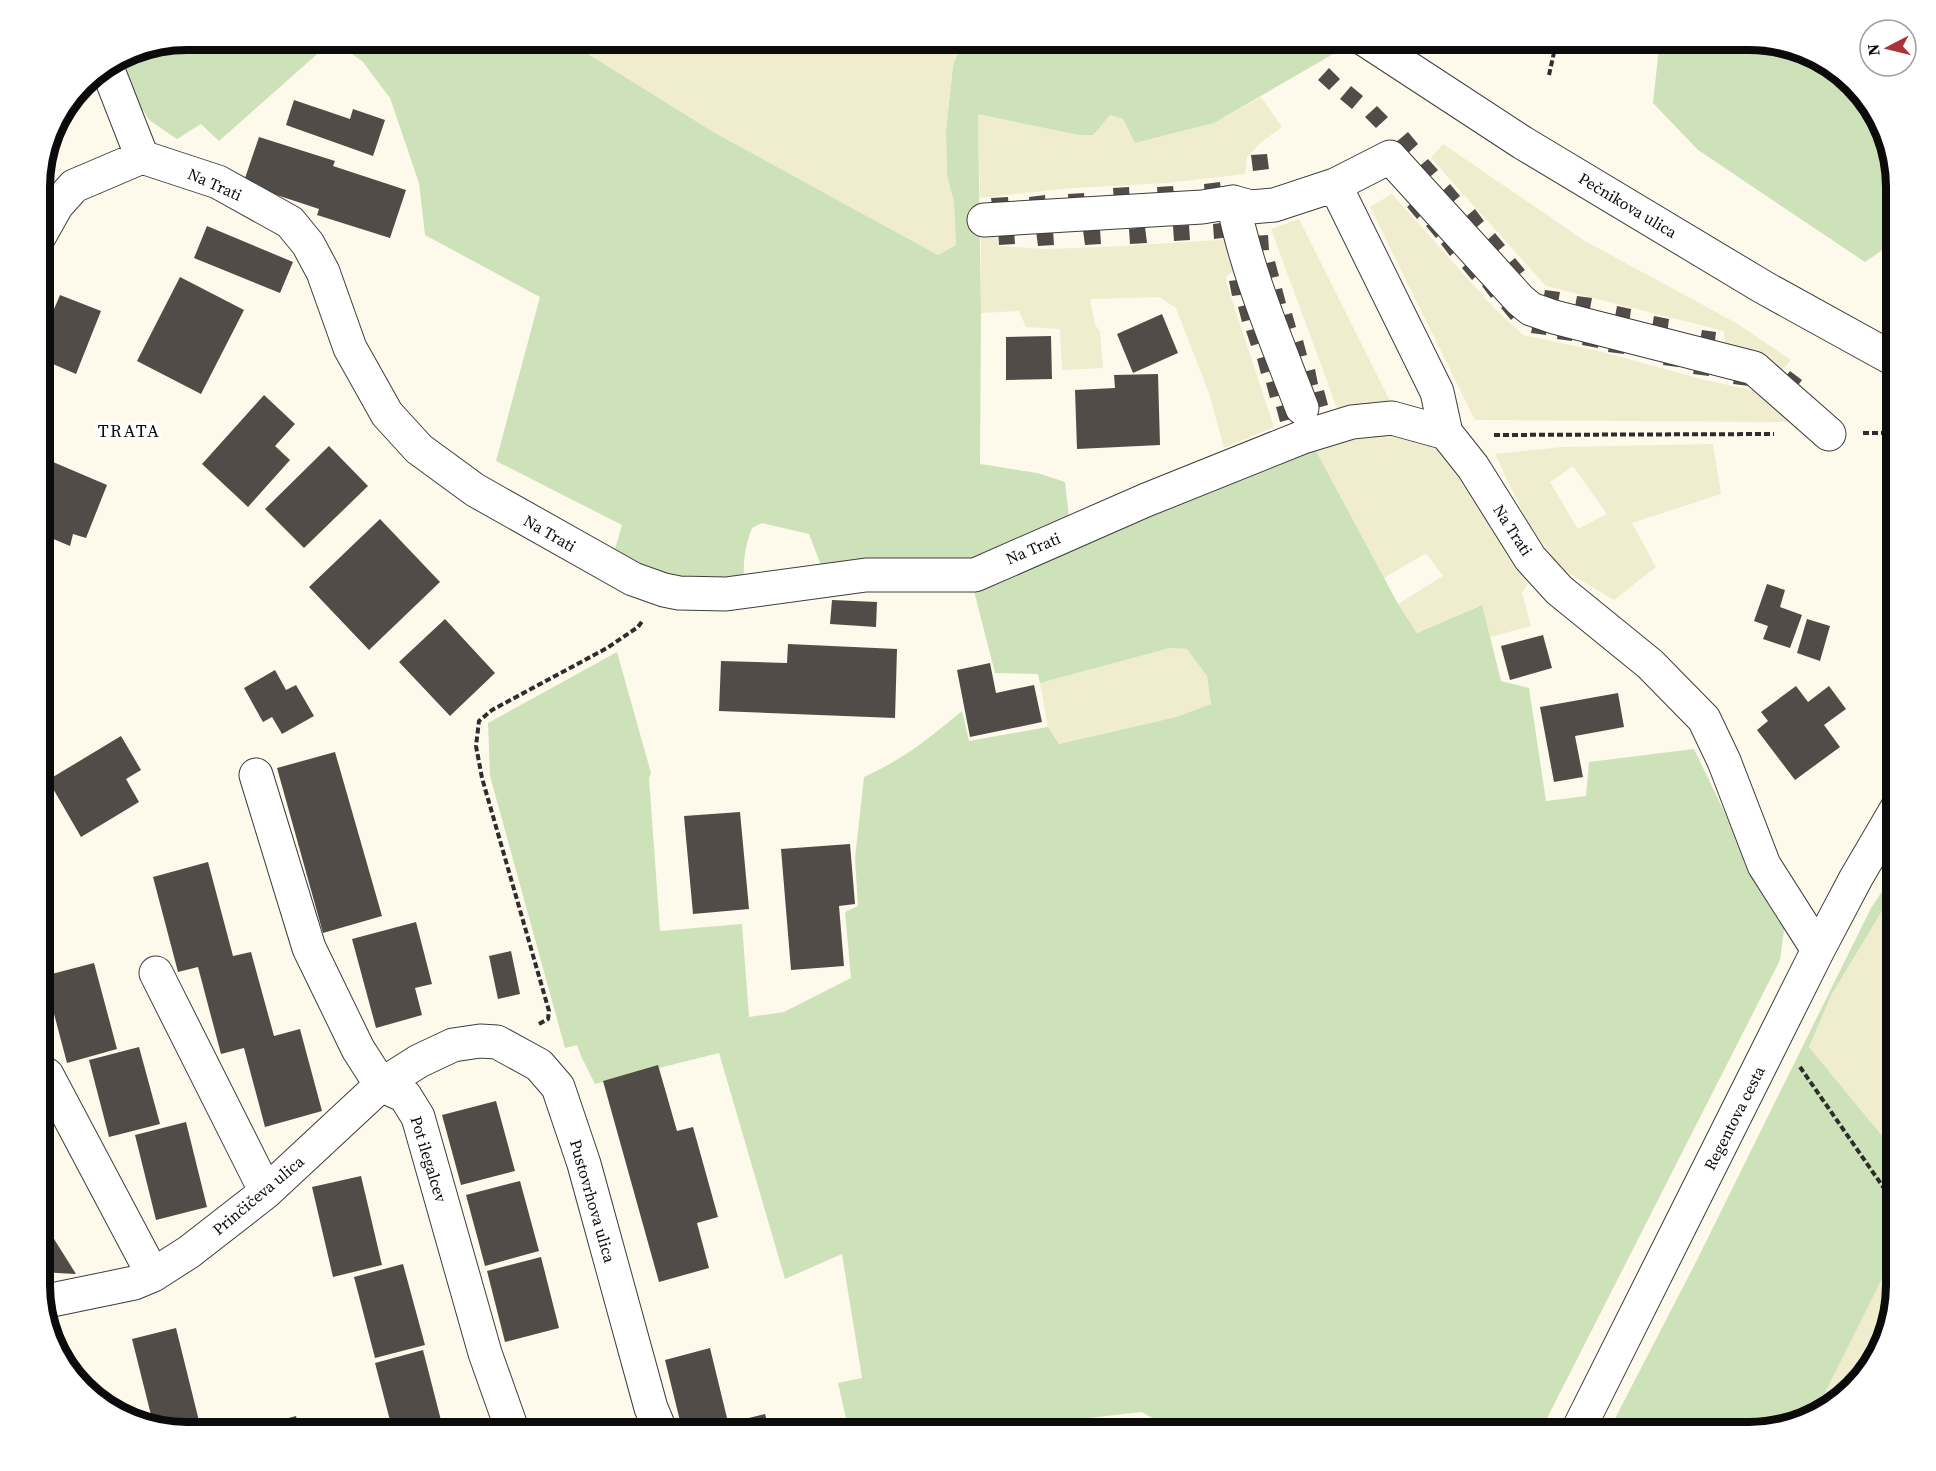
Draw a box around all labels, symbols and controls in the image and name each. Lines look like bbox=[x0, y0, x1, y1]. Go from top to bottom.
north arrow bbox=[1858, 18, 1918, 78]
text: N bbox=[1861, 42, 1885, 57]
street label: Na Trati bbox=[184, 162, 246, 206]
street label: Pečnikova ulica bbox=[1575, 167, 1682, 244]
district label: TRATA bbox=[98, 418, 160, 443]
street label: Na Trati bbox=[1488, 500, 1538, 560]
street label: Na Trati bbox=[520, 509, 580, 557]
street label: Na Trati bbox=[1002, 527, 1064, 569]
street label: Regentova cesta bbox=[1698, 1061, 1770, 1174]
street label: Pot ilegalcev bbox=[405, 1113, 453, 1205]
street label: Pustovrhova ulica bbox=[565, 1137, 621, 1266]
street label: Prinčičeva ulica bbox=[207, 1150, 309, 1240]

